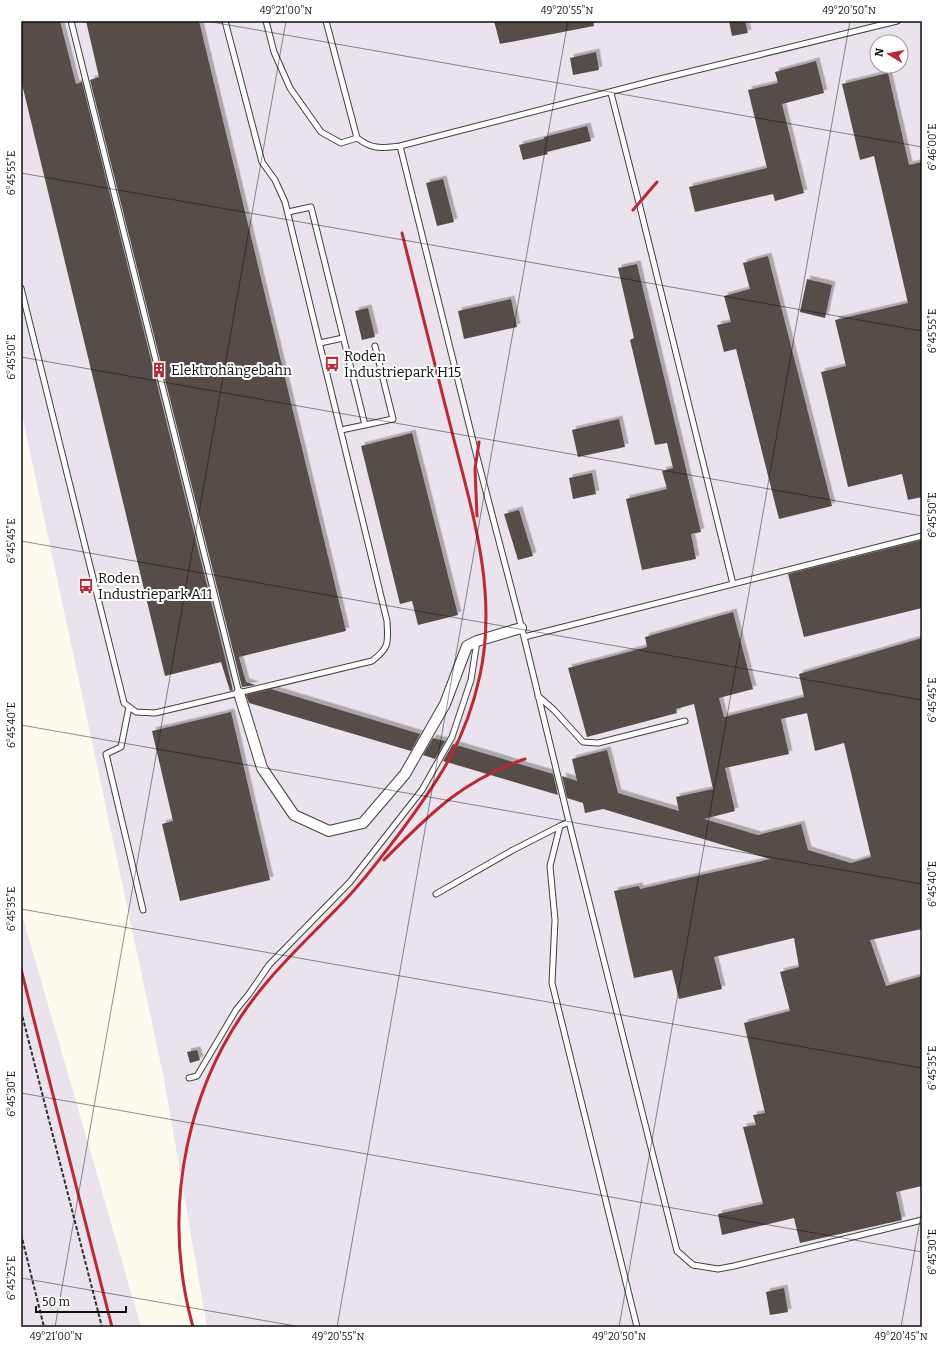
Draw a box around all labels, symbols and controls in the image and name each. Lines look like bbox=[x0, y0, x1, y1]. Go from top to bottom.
text: 49°21'00"N bbox=[260, 5, 312, 17]
text: 49°20'55"N bbox=[541, 5, 593, 17]
text: 49°20'50"N bbox=[822, 5, 876, 17]
north arrow bbox=[869, 34, 909, 74]
text: N bbox=[873, 47, 887, 58]
text: 6°46'00"E bbox=[927, 124, 939, 170]
text: 6°45'55"E bbox=[6, 151, 18, 195]
text: 6°45'55"E bbox=[927, 309, 939, 353]
text: 6°45'50"E bbox=[6, 334, 18, 380]
place label: Roden Industriepark H15 bbox=[344, 348, 461, 381]
bus stop icon: Roden Industriepark H15 bbox=[323, 355, 341, 373]
building icon: Elektrohängebahn bbox=[150, 361, 168, 379]
place label: Elektrohängebahn bbox=[171, 362, 292, 379]
text: 6°45'50"E bbox=[927, 492, 939, 538]
text: 6°45'45"E bbox=[6, 519, 18, 563]
place label: Roden Industriepark A11 bbox=[98, 570, 213, 603]
bus stop icon: Roden Industriepark A11 bbox=[77, 577, 95, 595]
text: 6°45'45"E bbox=[927, 678, 939, 722]
text: 6°45'40"E bbox=[6, 702, 18, 748]
text: 6°45'40"E bbox=[927, 861, 939, 907]
text: 6°45'35"E bbox=[6, 887, 18, 931]
text: 6°45'35"E bbox=[927, 1046, 939, 1090]
text: 6°45'30"E bbox=[6, 1071, 18, 1117]
text: 6°45'30"E bbox=[927, 1229, 939, 1275]
text: 6°45'25"E bbox=[6, 1256, 18, 1300]
scale bar bbox=[36, 1288, 126, 1314]
text: 50 m bbox=[42, 1295, 71, 1309]
text: 49°21'00"N bbox=[30, 1331, 82, 1343]
text: 49°20'55"N bbox=[312, 1331, 364, 1343]
text: 49°20'50"N bbox=[592, 1331, 646, 1343]
text: 49°20'45"N bbox=[874, 1331, 928, 1343]

